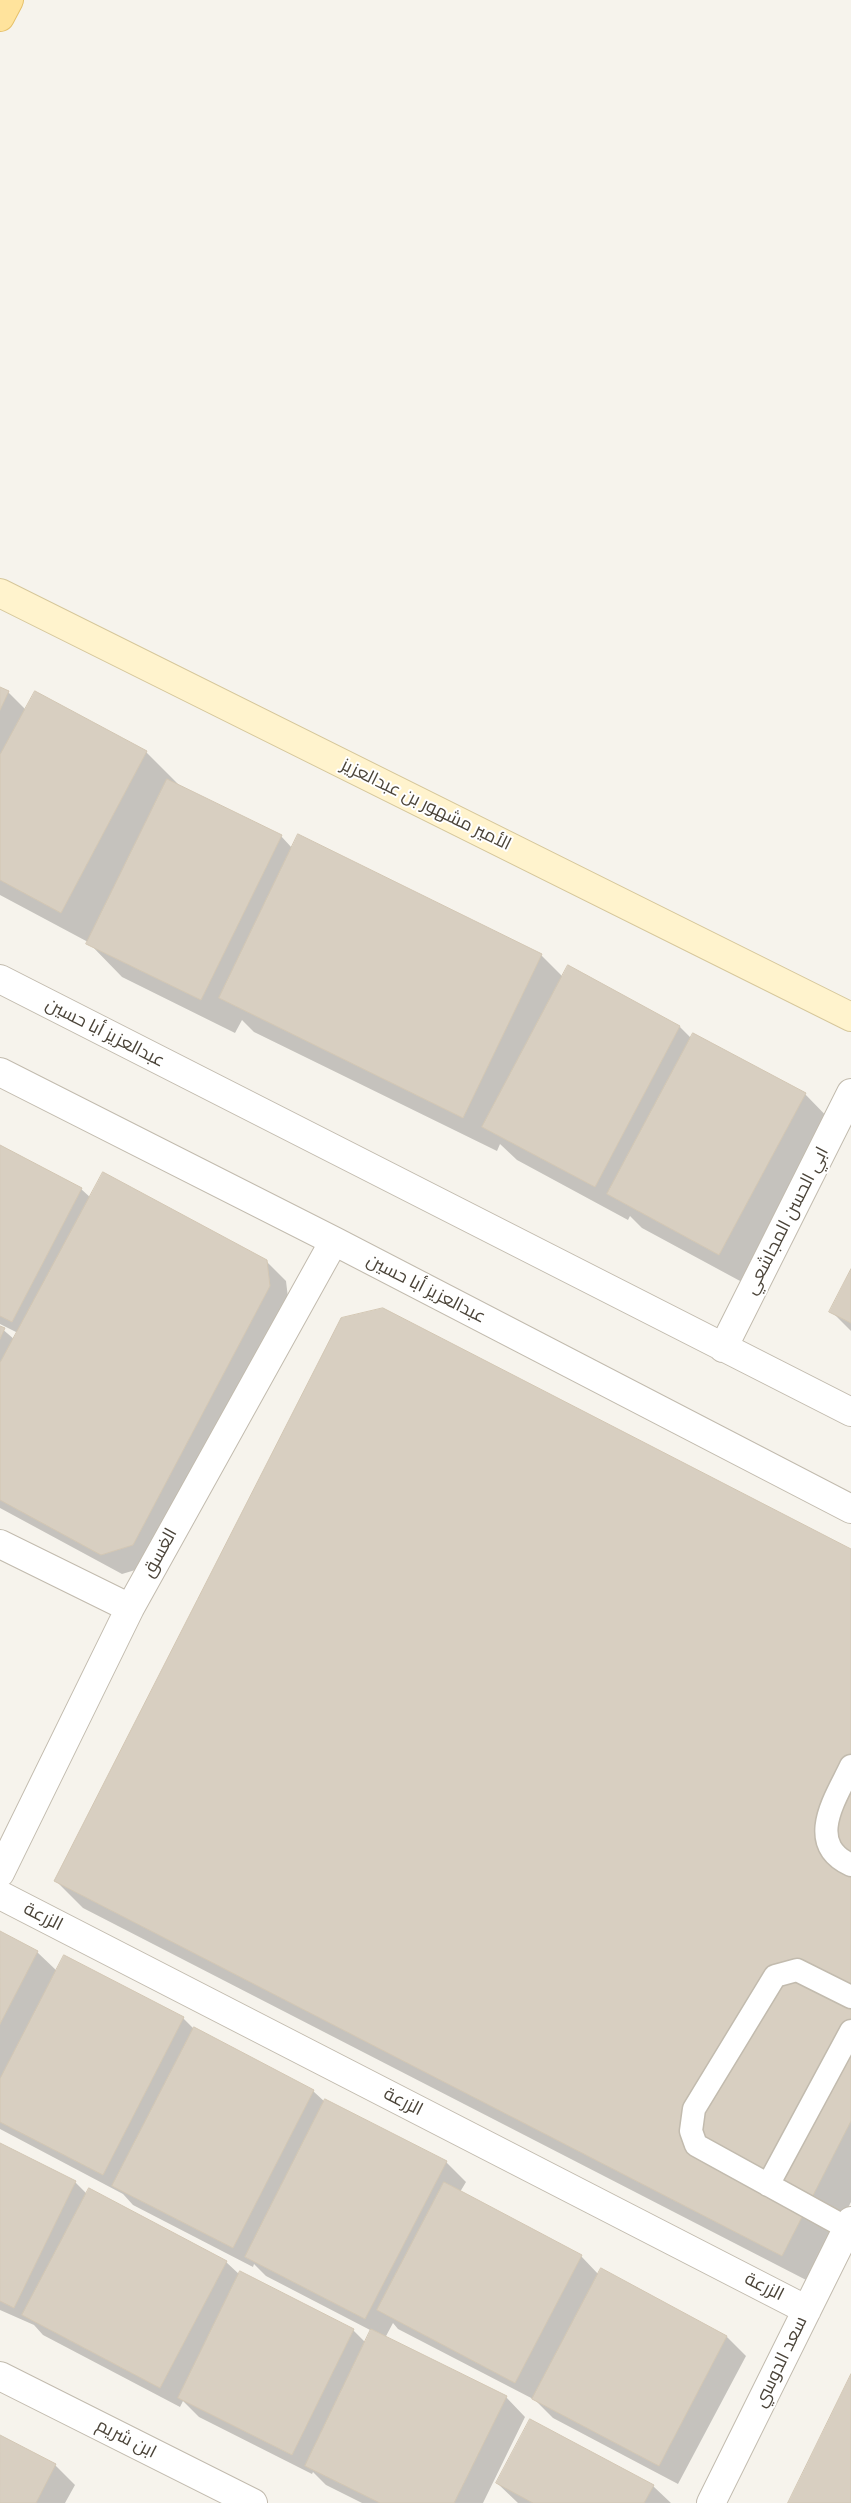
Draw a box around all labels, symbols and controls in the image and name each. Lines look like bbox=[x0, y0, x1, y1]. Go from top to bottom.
street label: الأمير مشهور بن عبدالعزيز bbox=[337, 754, 515, 856]
street label: عبدالعزيز أبا حسين bbox=[42, 994, 168, 1072]
street label: ابي الحسن المجاشعي bbox=[740, 1144, 834, 1298]
street label: عبدالعزيز أبا حسين bbox=[363, 1250, 489, 1328]
street label: الغسق bbox=[138, 1525, 182, 1581]
street label: الزرعة bbox=[20, 1898, 66, 1936]
street label: الزرعة bbox=[380, 2083, 426, 2121]
street label: الزرعة bbox=[741, 2268, 787, 2306]
street label: سعد الدوسي bbox=[750, 2313, 812, 2411]
street label: ابن شريم bbox=[92, 2415, 160, 2463]

